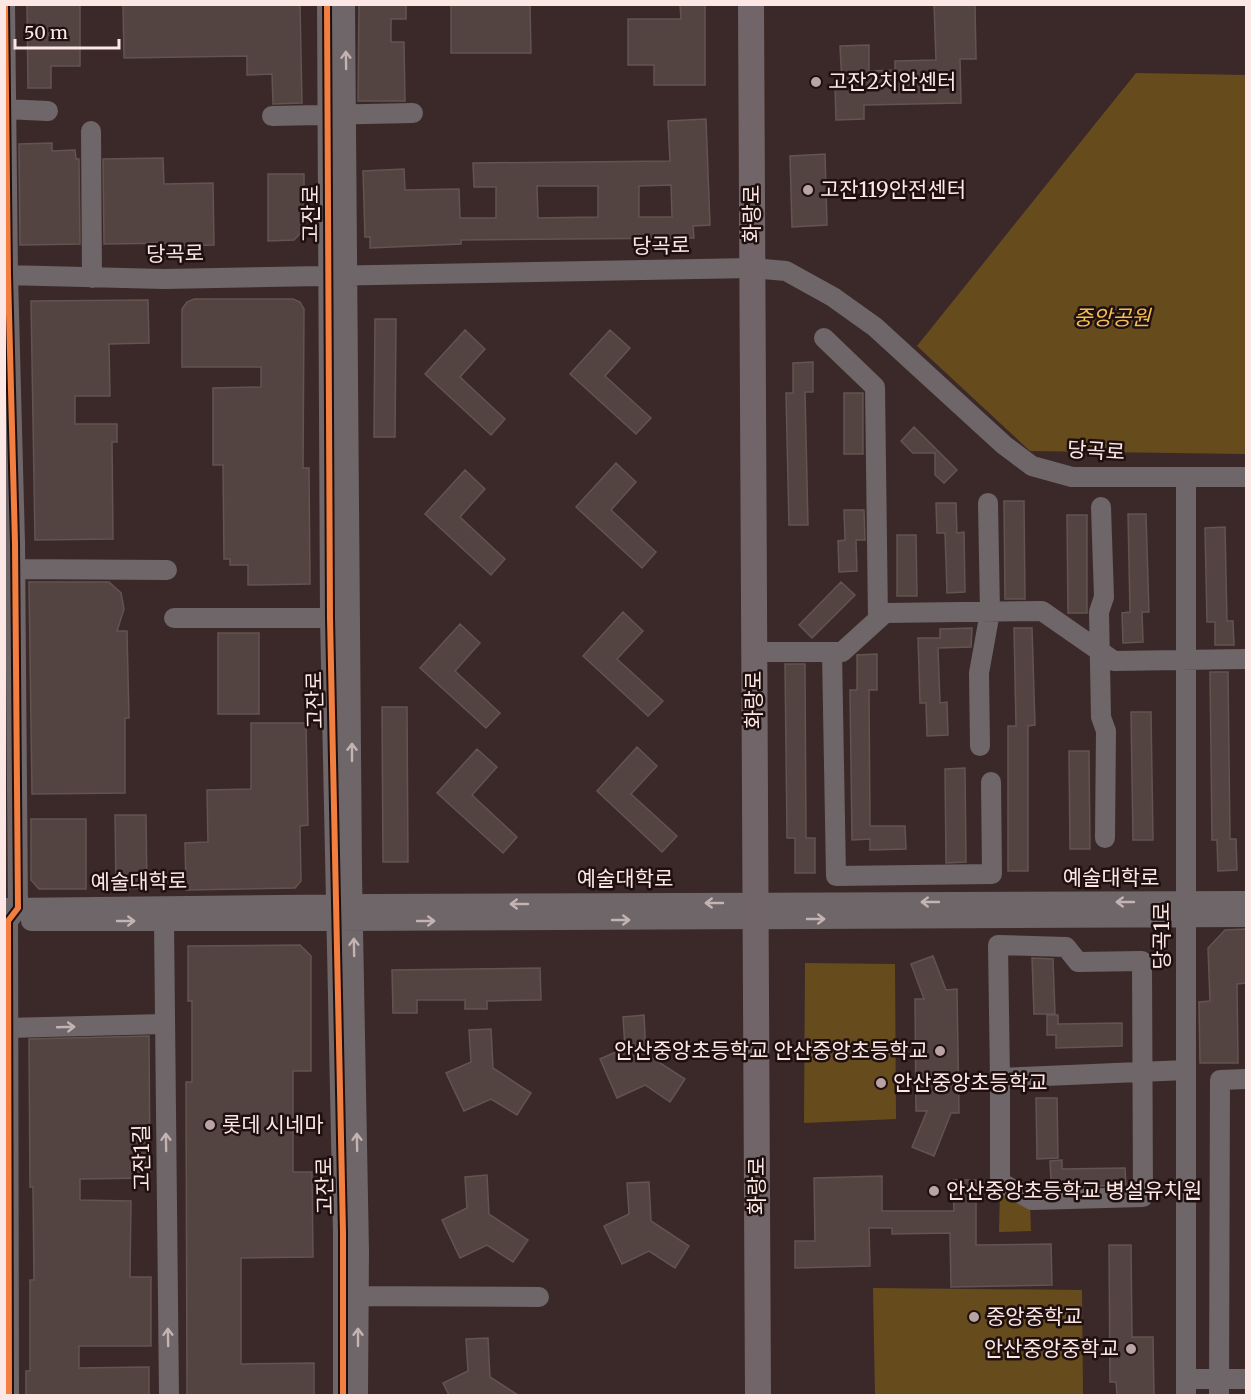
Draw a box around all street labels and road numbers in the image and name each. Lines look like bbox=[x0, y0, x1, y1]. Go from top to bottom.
street label: 고잔로 bbox=[297, 185, 324, 243]
street label: 화랑로 bbox=[738, 185, 765, 243]
street label: 당곡로 bbox=[632, 231, 690, 260]
street label: 당곡로 bbox=[146, 239, 204, 268]
street label: 당곡로 bbox=[1066, 436, 1126, 465]
street label: 고잔로 bbox=[300, 671, 329, 729]
street label: 화랑로 bbox=[740, 671, 767, 729]
street label: 예술대학로 bbox=[1063, 864, 1159, 891]
street label: 예술대학로 bbox=[577, 865, 673, 892]
street label: 예술대학로 bbox=[90, 867, 188, 896]
street label: 당곡1로 bbox=[1148, 902, 1175, 970]
street label: 고잔1길 bbox=[127, 1124, 156, 1192]
street label: 고잔로 bbox=[310, 1157, 339, 1215]
street label: 화랑로 bbox=[743, 1157, 770, 1215]

